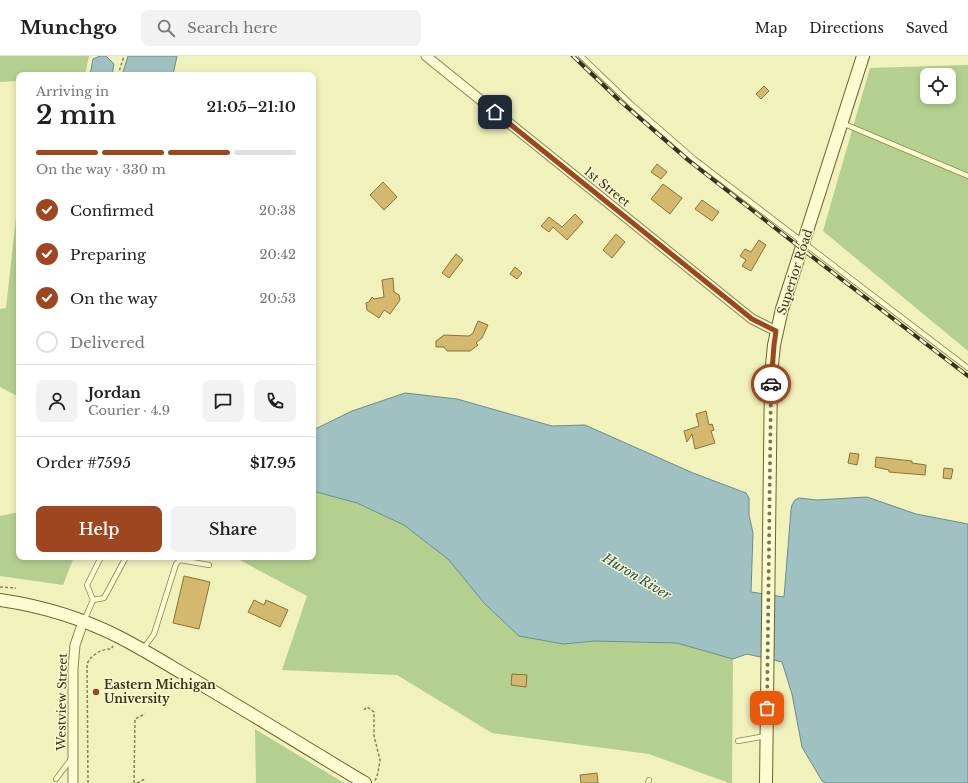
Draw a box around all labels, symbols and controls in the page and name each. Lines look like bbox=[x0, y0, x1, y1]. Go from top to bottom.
search box bbox=[141, 10, 421, 46]
text: Munchgo bbox=[20, 16, 117, 39]
icon: search bbox=[155, 17, 177, 39]
text: Search here bbox=[187, 18, 278, 37]
text: Map bbox=[755, 19, 787, 37]
text: Directions bbox=[809, 19, 884, 37]
text: Saved bbox=[906, 19, 948, 37]
map controls bbox=[920, 68, 956, 104]
button: locate bbox=[920, 68, 956, 104]
text: Arriving in bbox=[36, 83, 109, 100]
pin bbox=[478, 95, 512, 129]
text: 21:05–21:10 bbox=[207, 97, 296, 116]
text: 2 min bbox=[36, 99, 116, 131]
icon: home bbox=[484, 101, 506, 123]
text: On the way · 330 m bbox=[36, 161, 166, 178]
street label: 1st Street bbox=[581, 164, 634, 210]
icon: check bbox=[36, 199, 58, 221]
text: Confirmed bbox=[70, 201, 154, 220]
text: 20:38 bbox=[259, 202, 296, 219]
street label: Superior Road bbox=[774, 227, 815, 317]
icon: check bbox=[36, 243, 58, 265]
text: Preparing bbox=[70, 245, 146, 264]
text: 20:42 bbox=[259, 246, 296, 263]
icon: check bbox=[36, 287, 58, 309]
text: On the way bbox=[70, 289, 158, 308]
text: 20:53 bbox=[260, 290, 296, 307]
text: Delivered bbox=[70, 333, 145, 352]
courier bbox=[751, 364, 791, 404]
icon: car bbox=[760, 373, 782, 395]
button: person bbox=[36, 380, 78, 422]
button: chat bbox=[202, 380, 244, 422]
button: phone bbox=[254, 380, 296, 422]
text: Jordan bbox=[88, 383, 141, 402]
text: Courier · 4.9 bbox=[88, 402, 170, 419]
text: Order #7595 bbox=[36, 453, 131, 472]
text: $17.95 bbox=[250, 453, 296, 472]
button: Help bbox=[36, 506, 162, 552]
button: Share bbox=[170, 506, 296, 552]
water label: Huron River bbox=[599, 549, 675, 604]
street label: Westview Street bbox=[53, 653, 70, 752]
place label: Eastern Michigan University bbox=[104, 677, 216, 706]
marker: Eastern Michigan University bbox=[91, 687, 101, 697]
pin bbox=[750, 691, 784, 725]
icon: bag bbox=[756, 697, 778, 719]

